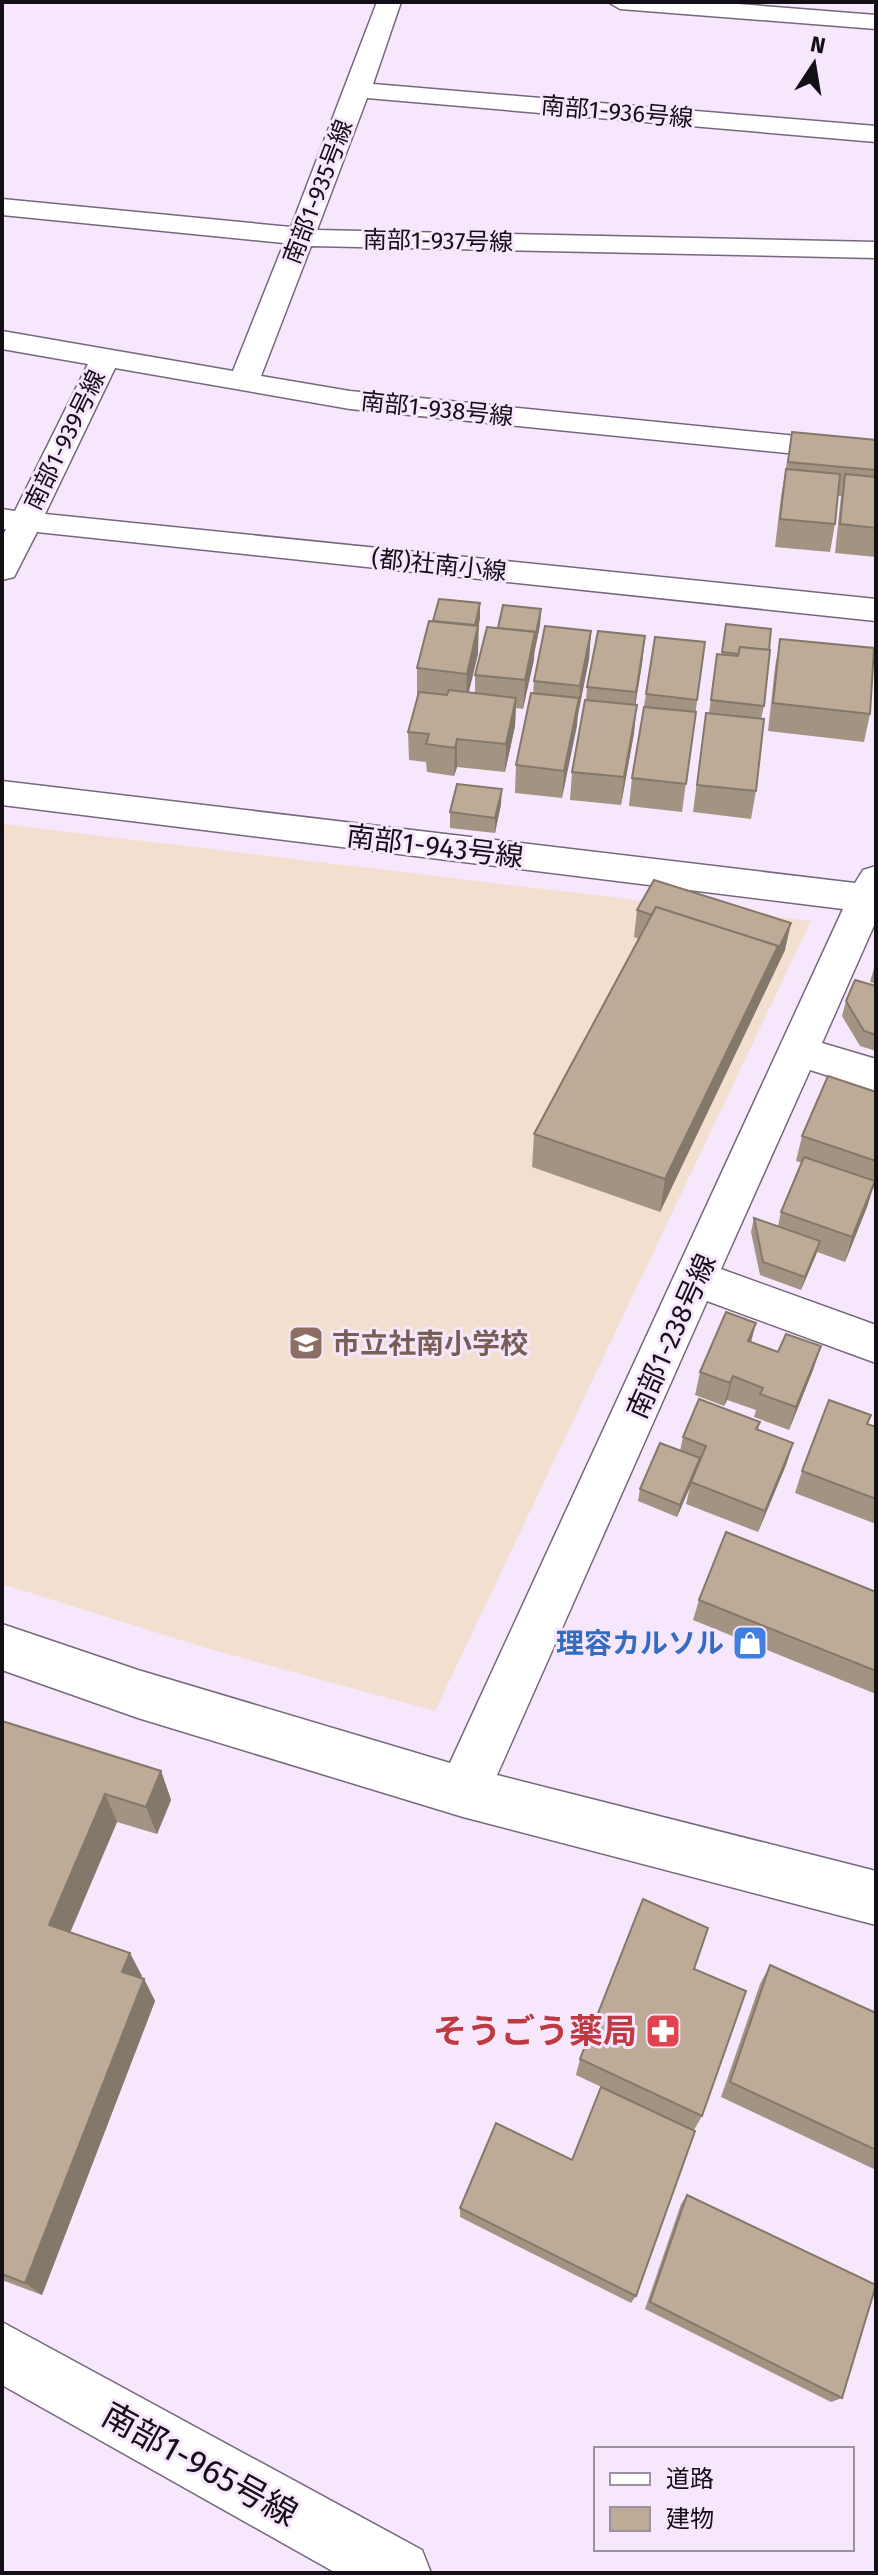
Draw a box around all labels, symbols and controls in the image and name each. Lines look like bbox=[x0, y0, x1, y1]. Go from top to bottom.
north arrow bbox=[774, 24, 854, 104]
text: N bbox=[808, 30, 828, 60]
street label: 南部1-936号線 bbox=[540, 91, 694, 133]
street label: 南部1-935号線 bbox=[278, 116, 358, 268]
street label: 南部1-937号線 bbox=[363, 226, 513, 256]
street label: 南部1-939号線 bbox=[19, 365, 111, 515]
street label: 南部1-938号線 bbox=[359, 387, 515, 431]
street label: (都)社南小線 bbox=[370, 544, 508, 586]
street label: 南部1-943号線 bbox=[345, 819, 525, 874]
street label: 南部1-238号線 bbox=[620, 1249, 722, 1424]
school or university icon: 市立社南小学校 bbox=[287, 1324, 325, 1362]
place label: 市立社南小学校 bbox=[332, 1327, 528, 1360]
shop icon: 理容カルソル bbox=[731, 1624, 769, 1662]
place label: 理容カルソル bbox=[556, 1627, 724, 1660]
place label: そうごう薬局 bbox=[433, 2011, 637, 2052]
pharmacy icon: そうごう薬局 bbox=[644, 2012, 682, 2050]
street label: 南部1-965号線 bbox=[95, 2394, 305, 2535]
legend bbox=[594, 2447, 854, 2551]
text: 道路 bbox=[666, 2465, 714, 2493]
text: 建物 bbox=[666, 2505, 714, 2533]

